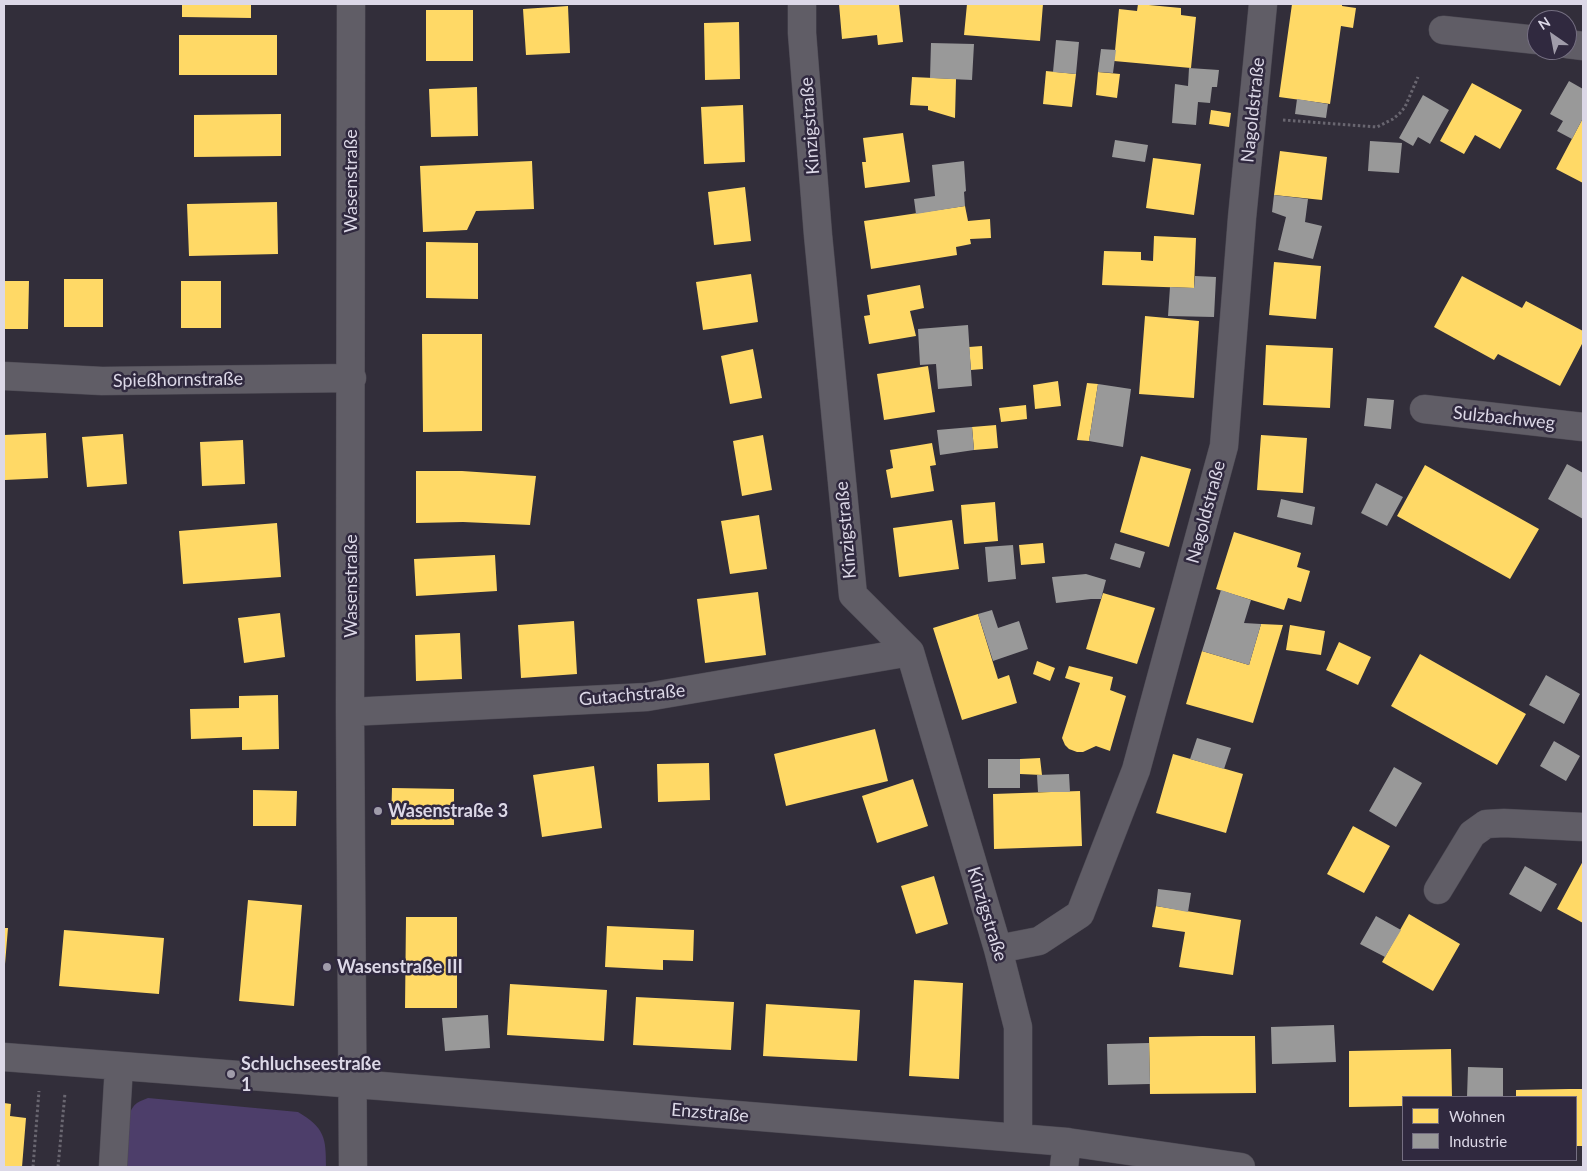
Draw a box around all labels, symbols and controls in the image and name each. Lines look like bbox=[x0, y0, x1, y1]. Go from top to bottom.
north arrow bbox=[1527, 10, 1577, 60]
text: N bbox=[1535, 13, 1553, 33]
street label: Nagoldstraße bbox=[1237, 56, 1269, 164]
street label: Kinzigstraße bbox=[796, 77, 824, 175]
street label: Wasenstraße bbox=[340, 129, 362, 233]
street label: Spießhornstraße bbox=[113, 368, 243, 392]
street label: Sulzbachweg bbox=[1452, 402, 1556, 434]
street label: Nagoldstraße bbox=[1182, 458, 1230, 566]
street label: Kinzigstraße bbox=[831, 480, 861, 580]
street label: Wasenstraße bbox=[340, 534, 362, 638]
street label: Gutachstraße bbox=[578, 680, 686, 710]
place label: Wasenstraße 3 bbox=[388, 800, 508, 822]
marker: Wasenstraße 3 bbox=[372, 805, 384, 817]
street label: Kinzigstraße bbox=[962, 864, 1012, 964]
place label: Wasenstraße III bbox=[337, 956, 463, 978]
marker: Wasenstraße III bbox=[321, 961, 333, 973]
place label: Schluchseestraße 1 bbox=[241, 1053, 381, 1096]
marker: Schluchseestraße 1 bbox=[225, 1068, 237, 1080]
legend bbox=[1402, 1096, 1577, 1161]
street label: Enzstraße bbox=[670, 1099, 750, 1127]
text: Wohnen bbox=[1449, 1107, 1505, 1125]
text: Industrie bbox=[1449, 1132, 1507, 1150]

